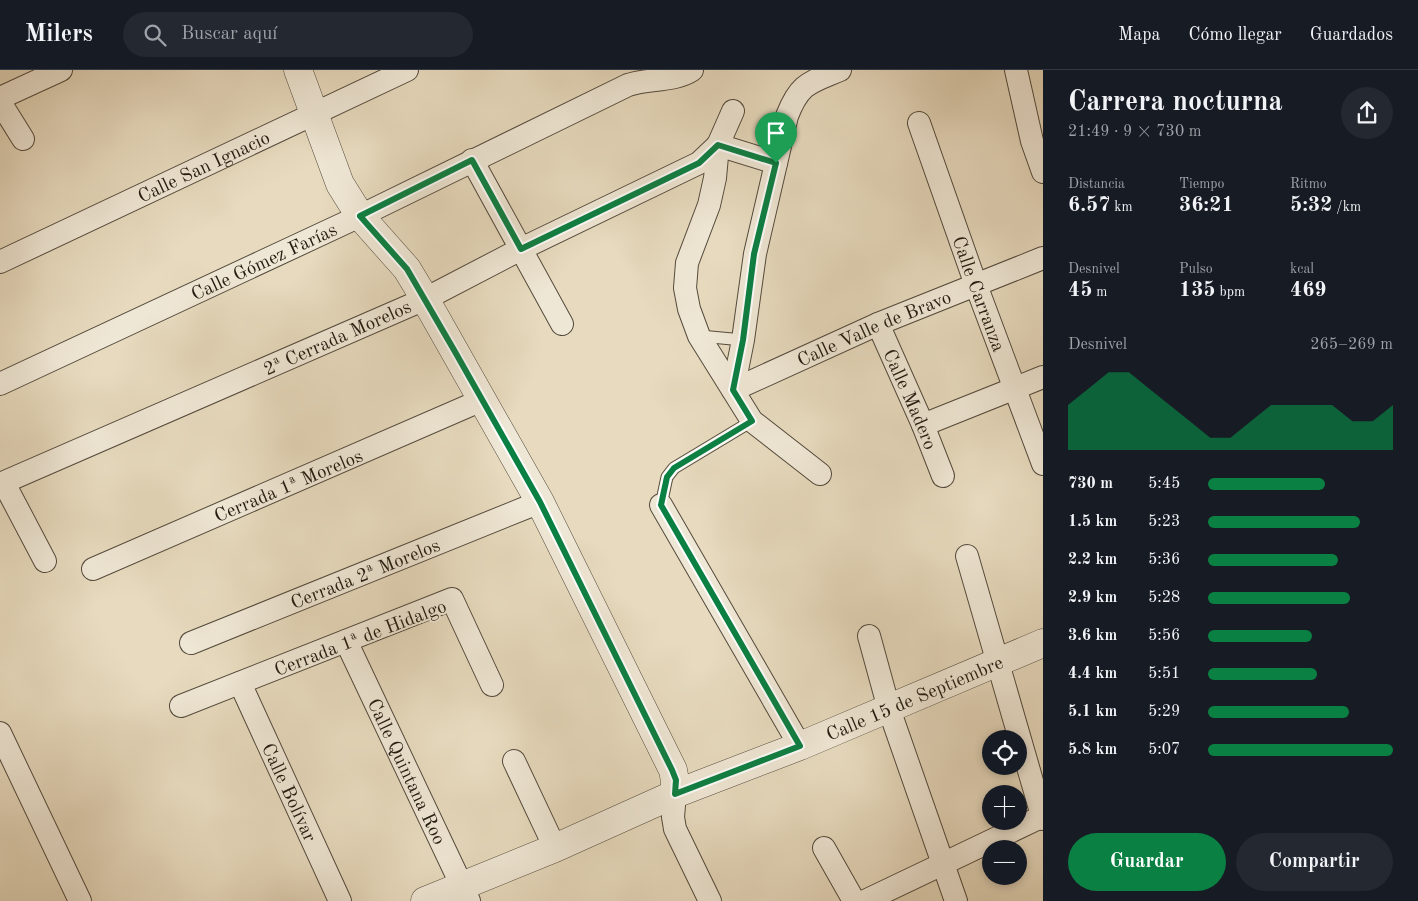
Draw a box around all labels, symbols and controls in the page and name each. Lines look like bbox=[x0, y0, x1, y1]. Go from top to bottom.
search box bbox=[123, 12, 473, 57]
icon: search bbox=[141, 21, 169, 49]
text: Milers bbox=[25, 23, 93, 47]
text: Buscar aquí bbox=[181, 25, 277, 44]
text: Mapa bbox=[1118, 26, 1160, 44]
text: Cómo llegar bbox=[1188, 26, 1282, 44]
text: Guardados bbox=[1310, 26, 1393, 44]
button: share bbox=[1341, 87, 1393, 139]
text: Carrera nocturna bbox=[1068, 89, 1283, 117]
pin bbox=[755, 112, 797, 163]
icon: arrive bbox=[762, 119, 790, 147]
text: 21:49 · 9 × 730 m bbox=[1068, 124, 1201, 140]
street label: Calle San Ignacio bbox=[136, 129, 274, 207]
text: Distancia bbox=[1068, 177, 1125, 191]
text: Tiempo bbox=[1179, 177, 1225, 191]
text: Ritmo bbox=[1290, 177, 1327, 191]
text: 6.57 bbox=[1068, 195, 1110, 216]
text: 36:21 bbox=[1179, 195, 1234, 216]
text: 5:32 bbox=[1290, 195, 1332, 216]
text: km bbox=[1110, 200, 1133, 214]
text: /km bbox=[1332, 200, 1361, 214]
street label: Calle Gómez Farías bbox=[189, 221, 341, 305]
street label: Calle Carranza bbox=[948, 234, 1007, 355]
text: Desnivel bbox=[1068, 262, 1120, 276]
text: Pulso bbox=[1179, 262, 1213, 276]
text: kcal bbox=[1290, 262, 1314, 276]
text: 45 bbox=[1068, 280, 1092, 301]
text: 135 bbox=[1179, 280, 1216, 301]
text: 469 bbox=[1290, 280, 1327, 301]
text: m bbox=[1092, 285, 1107, 299]
text: bpm bbox=[1216, 285, 1245, 299]
street label: Calle Valle de Bravo bbox=[795, 289, 954, 371]
street label: 2ª Cerrada Morelos bbox=[261, 298, 415, 380]
text: Desnivel bbox=[1068, 337, 1127, 353]
text: 265–269 m bbox=[1310, 337, 1393, 353]
street label: Calle Madero bbox=[878, 347, 939, 453]
street label: Cerrada 1ª Morelos bbox=[212, 447, 366, 527]
text: 730 m bbox=[1068, 476, 1113, 492]
text: 5:45 bbox=[1148, 476, 1180, 492]
text: 1.5 km bbox=[1068, 514, 1117, 530]
text: 5:23 bbox=[1148, 514, 1180, 530]
street label: Cerrada 2ª Morelos bbox=[289, 537, 443, 614]
text: 2.2 km bbox=[1068, 552, 1117, 568]
text: 5:36 bbox=[1148, 552, 1180, 568]
text: 2.9 km bbox=[1068, 590, 1117, 606]
text: 5:28 bbox=[1148, 590, 1180, 606]
street label: Cerrada 1ª de Hidalgo bbox=[272, 598, 450, 681]
text: 3.6 km bbox=[1068, 628, 1117, 644]
text: 5:56 bbox=[1148, 628, 1180, 644]
street label: Calle 15 de Septiembre bbox=[824, 654, 1007, 746]
text: 4.4 km bbox=[1068, 666, 1117, 682]
text: 5:51 bbox=[1148, 666, 1180, 682]
street label: Calle Quintana Roo bbox=[363, 696, 448, 848]
text: 5.1 km bbox=[1068, 704, 1117, 720]
text: 5:29 bbox=[1148, 704, 1180, 720]
map controls bbox=[982, 730, 1027, 885]
button: locate bbox=[982, 730, 1027, 775]
street label: Calle Bolívar bbox=[257, 741, 319, 845]
text: 5.8 km bbox=[1068, 742, 1117, 758]
text: 5:07 bbox=[1148, 742, 1180, 758]
button: + bbox=[982, 785, 1027, 830]
button: Guardar bbox=[1068, 833, 1226, 891]
button: Compartir bbox=[1236, 833, 1393, 891]
button: − bbox=[982, 840, 1027, 885]

